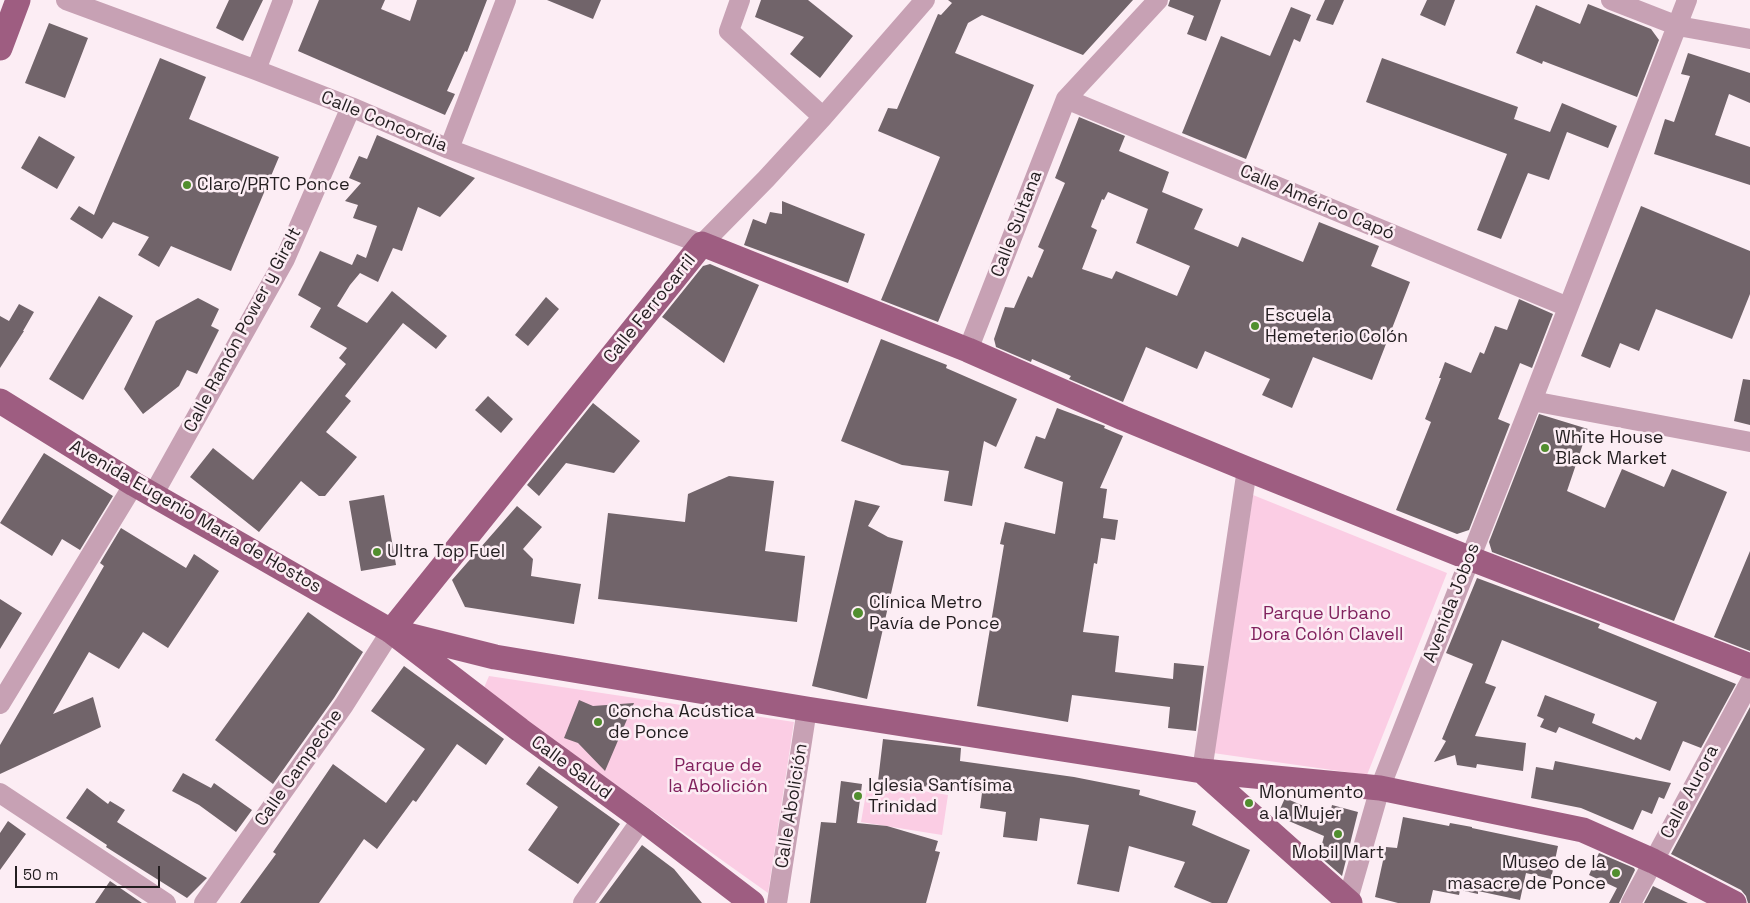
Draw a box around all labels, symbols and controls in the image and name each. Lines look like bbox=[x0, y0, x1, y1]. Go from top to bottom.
street label: Calle Concordia bbox=[318, 87, 450, 157]
street label: Calle Américo Capó bbox=[1236, 161, 1398, 245]
street label: Calle Sultana bbox=[987, 168, 1047, 280]
place label: Claro/PRTC Ponce bbox=[197, 174, 350, 196]
marker: Claro/PRTC Ponce bbox=[181, 179, 193, 191]
street label: Calle Ramón Power y Giralt bbox=[180, 224, 306, 436]
street label: Calle Ferrocarril bbox=[599, 250, 701, 368]
place label: Escuela Hemeterio Colón bbox=[1265, 305, 1408, 348]
marker: Escuela Hemeterio Colón bbox=[1249, 320, 1261, 332]
place label: White House Black Market bbox=[1555, 427, 1667, 469]
street label: Avenida Eugenio María de Hostos bbox=[65, 436, 325, 598]
marker: White House Black Market bbox=[1539, 442, 1551, 454]
street label: Avenida Jobos bbox=[1419, 540, 1485, 666]
place label: Ultra Top Fuel bbox=[387, 541, 505, 563]
marker: Ultra Top Fuel bbox=[371, 546, 383, 558]
place label: Clínica Metro Pavía de Ponce bbox=[869, 592, 1000, 634]
park label: Parque Urbano Dora Colón Clavell bbox=[1250, 603, 1404, 646]
marker: Clínica Metro Pavía de Ponce bbox=[851, 606, 865, 620]
place label: Concha Acústica de Ponce bbox=[608, 701, 755, 744]
street label: Calle Campeche bbox=[251, 705, 347, 831]
marker: Concha Acústica de Ponce bbox=[592, 716, 604, 728]
street label: Calle Salud bbox=[526, 732, 616, 804]
street label: Calle Abolición bbox=[771, 742, 813, 870]
street label: Calle Aurora bbox=[1656, 742, 1724, 842]
park label: Parque de la Abolición bbox=[668, 755, 768, 798]
place label: Iglesia Santísima Trinidad bbox=[868, 775, 1012, 818]
place label: Monumento a la Mujer bbox=[1259, 782, 1364, 824]
marker: Iglesia Santísima Trinidad bbox=[852, 790, 864, 802]
marker: Monumento a la Mujer bbox=[1243, 797, 1255, 809]
marker: Mobil Mart bbox=[1332, 828, 1344, 840]
place label: Mobil Mart bbox=[1292, 842, 1384, 864]
place label: Museo de la masacre de Ponce bbox=[1447, 852, 1606, 894]
scale bar bbox=[18, 856, 162, 888]
text: 50 m bbox=[23, 865, 58, 884]
marker: Museo de la masacre de Ponce bbox=[1610, 867, 1622, 879]

